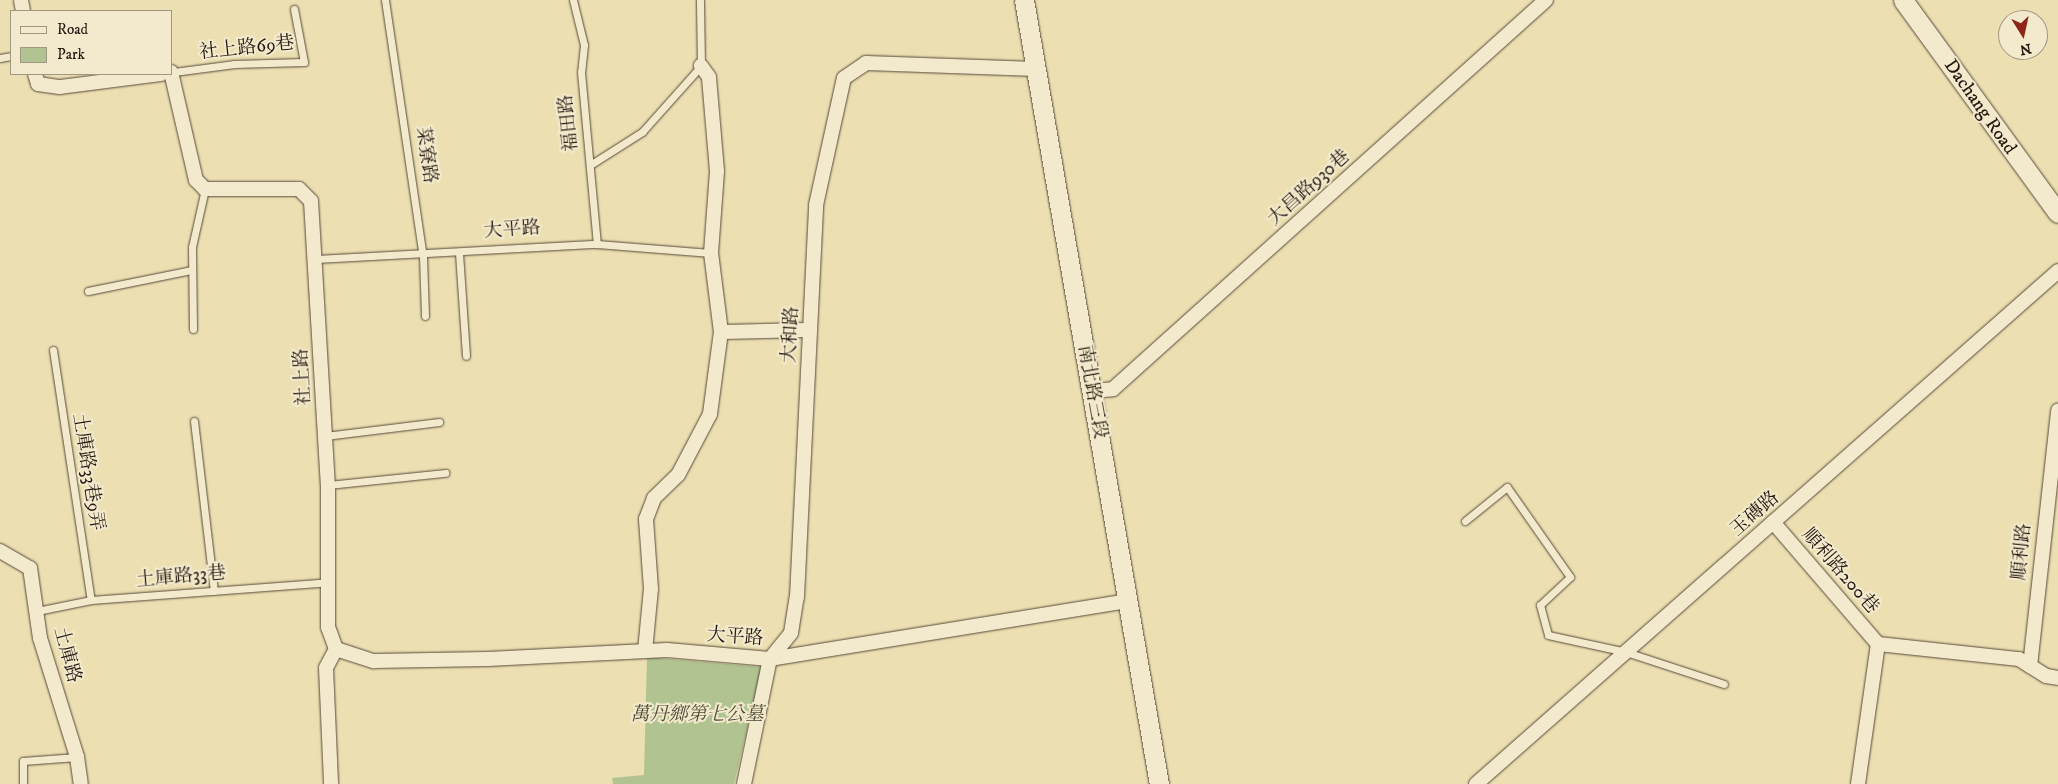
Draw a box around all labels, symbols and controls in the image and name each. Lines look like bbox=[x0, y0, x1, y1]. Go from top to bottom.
legend bbox=[10, 10, 172, 75]
north arrow bbox=[1998, 10, 2048, 60]
text: Road bbox=[57, 20, 88, 39]
street label: 社上路69巷 bbox=[198, 32, 296, 64]
text: N bbox=[2018, 39, 2033, 59]
text: Park bbox=[57, 45, 85, 64]
street label: Dachang Road bbox=[1939, 55, 2021, 159]
street label: 福田路 bbox=[555, 93, 583, 153]
street label: 菜寮路 bbox=[411, 125, 441, 185]
street label: 大昌路930巷 bbox=[1263, 145, 1355, 231]
street label: 大平路 bbox=[483, 217, 541, 243]
street label: 大和路 bbox=[778, 306, 804, 364]
street label: 南北路三段 bbox=[1073, 343, 1111, 441]
street label: 社上路 bbox=[290, 348, 316, 406]
street label: 土庫路33巷9弄 bbox=[67, 412, 109, 532]
street label: 玉磚路 bbox=[1726, 487, 1784, 541]
street label: 順利路 bbox=[2008, 522, 2036, 582]
street label: 順利路200巷 bbox=[1797, 524, 1883, 618]
street label: 土庫路33巷 bbox=[135, 562, 227, 592]
street label: 大平路 bbox=[706, 624, 764, 650]
street label: 土庫路 bbox=[49, 625, 85, 685]
park label: 萬丹鄉第七公墓 bbox=[631, 704, 763, 726]

